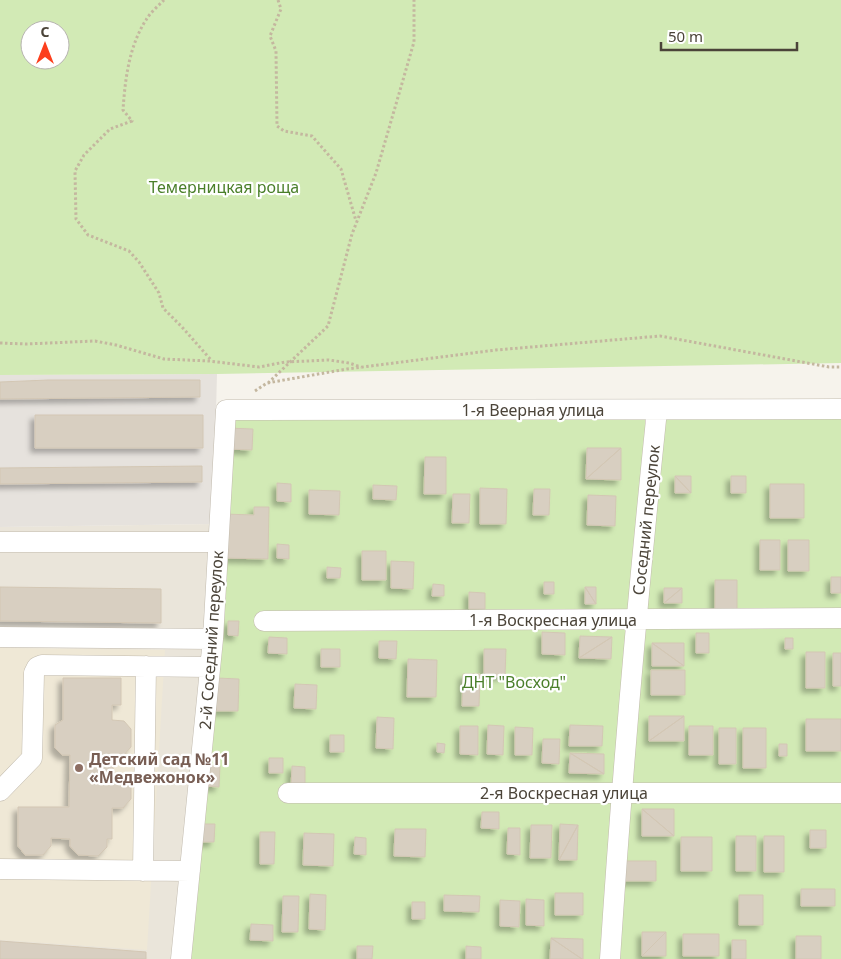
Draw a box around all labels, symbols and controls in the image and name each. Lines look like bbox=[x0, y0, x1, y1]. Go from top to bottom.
north arrow bbox=[20, 20, 70, 70]
scale bar bbox=[661, 20, 797, 52]
text: С bbox=[40, 22, 50, 41]
text: 50 m bbox=[668, 26, 703, 46]
park label: Темерницкая роща bbox=[149, 176, 299, 198]
street label: 1-я Веерная улица bbox=[462, 399, 604, 421]
street label: Соседний переулок bbox=[627, 443, 665, 596]
street label: 2-й Соседний переулок bbox=[194, 549, 228, 730]
street label: 1-я Воскресная улица bbox=[469, 609, 637, 631]
park label: ДНТ "Восход" bbox=[462, 671, 566, 693]
place label: Детский сад №11 «Медвежонок» bbox=[89, 748, 230, 788]
marker: Детский сад №11 «Медвежонок» bbox=[73, 762, 85, 774]
street label: 2-я Воскресная улица bbox=[480, 782, 648, 804]

